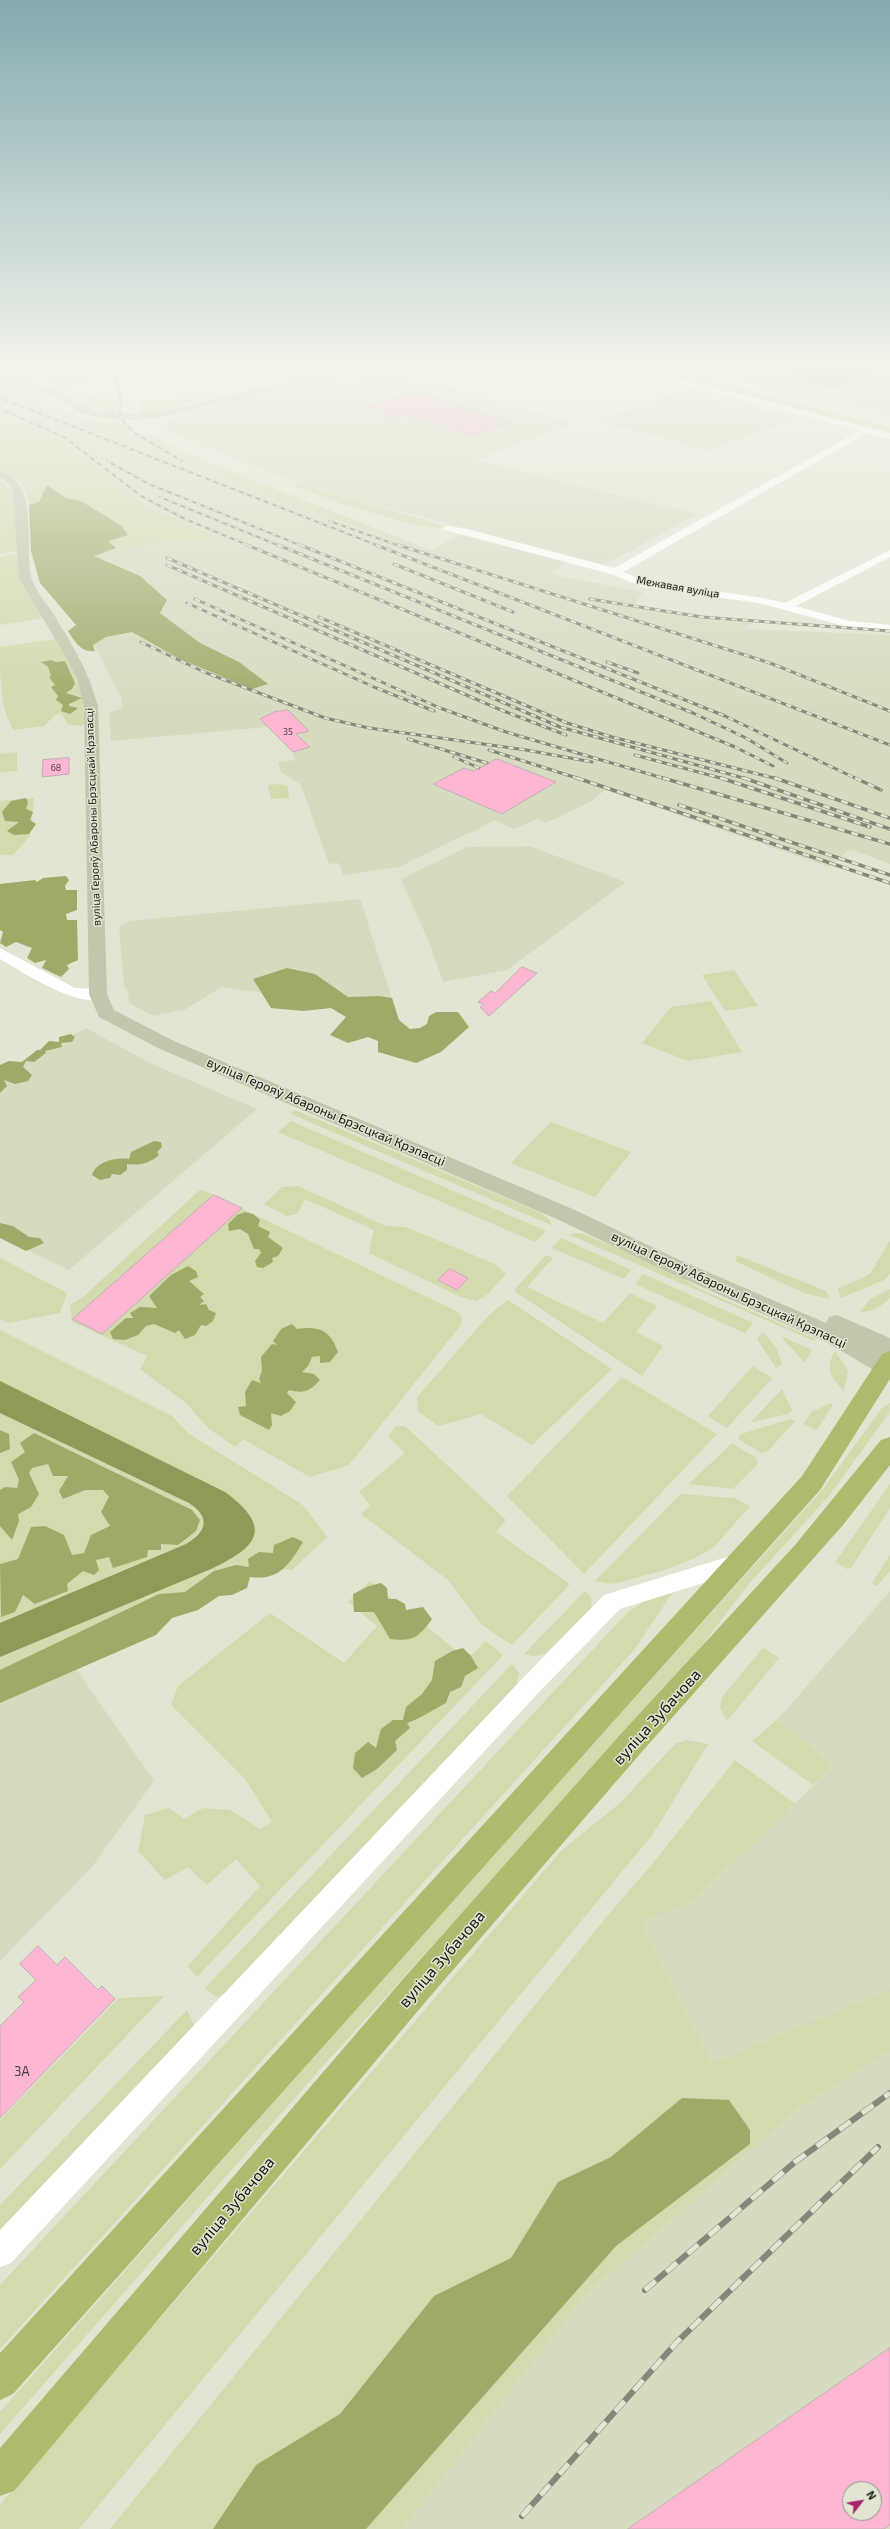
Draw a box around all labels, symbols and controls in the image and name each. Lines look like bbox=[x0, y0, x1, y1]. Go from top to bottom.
street label: Межавая вуліца bbox=[636, 573, 720, 601]
street label: вуліца Герояў Абароны Брэсцкай Крэпасці bbox=[83, 708, 103, 926]
house number: 35 bbox=[283, 727, 293, 737]
house number: 68 bbox=[51, 763, 61, 773]
street label: вуліца Герояў Абароны Брэсцкай Крэпасці bbox=[204, 1054, 448, 1170]
street label: вуліца Герояў Абароны Брэсцкай Крэпасці bbox=[609, 1228, 849, 1352]
street label: вуліца Зубачова bbox=[609, 1665, 705, 1769]
street label: вуліца Зубачова bbox=[395, 1907, 489, 2011]
house number: 3А bbox=[14, 2064, 30, 2080]
street label: вуліца Зубачова bbox=[185, 2153, 279, 2259]
north arrow bbox=[842, 2481, 882, 2521]
text: N bbox=[864, 2488, 879, 2502]

